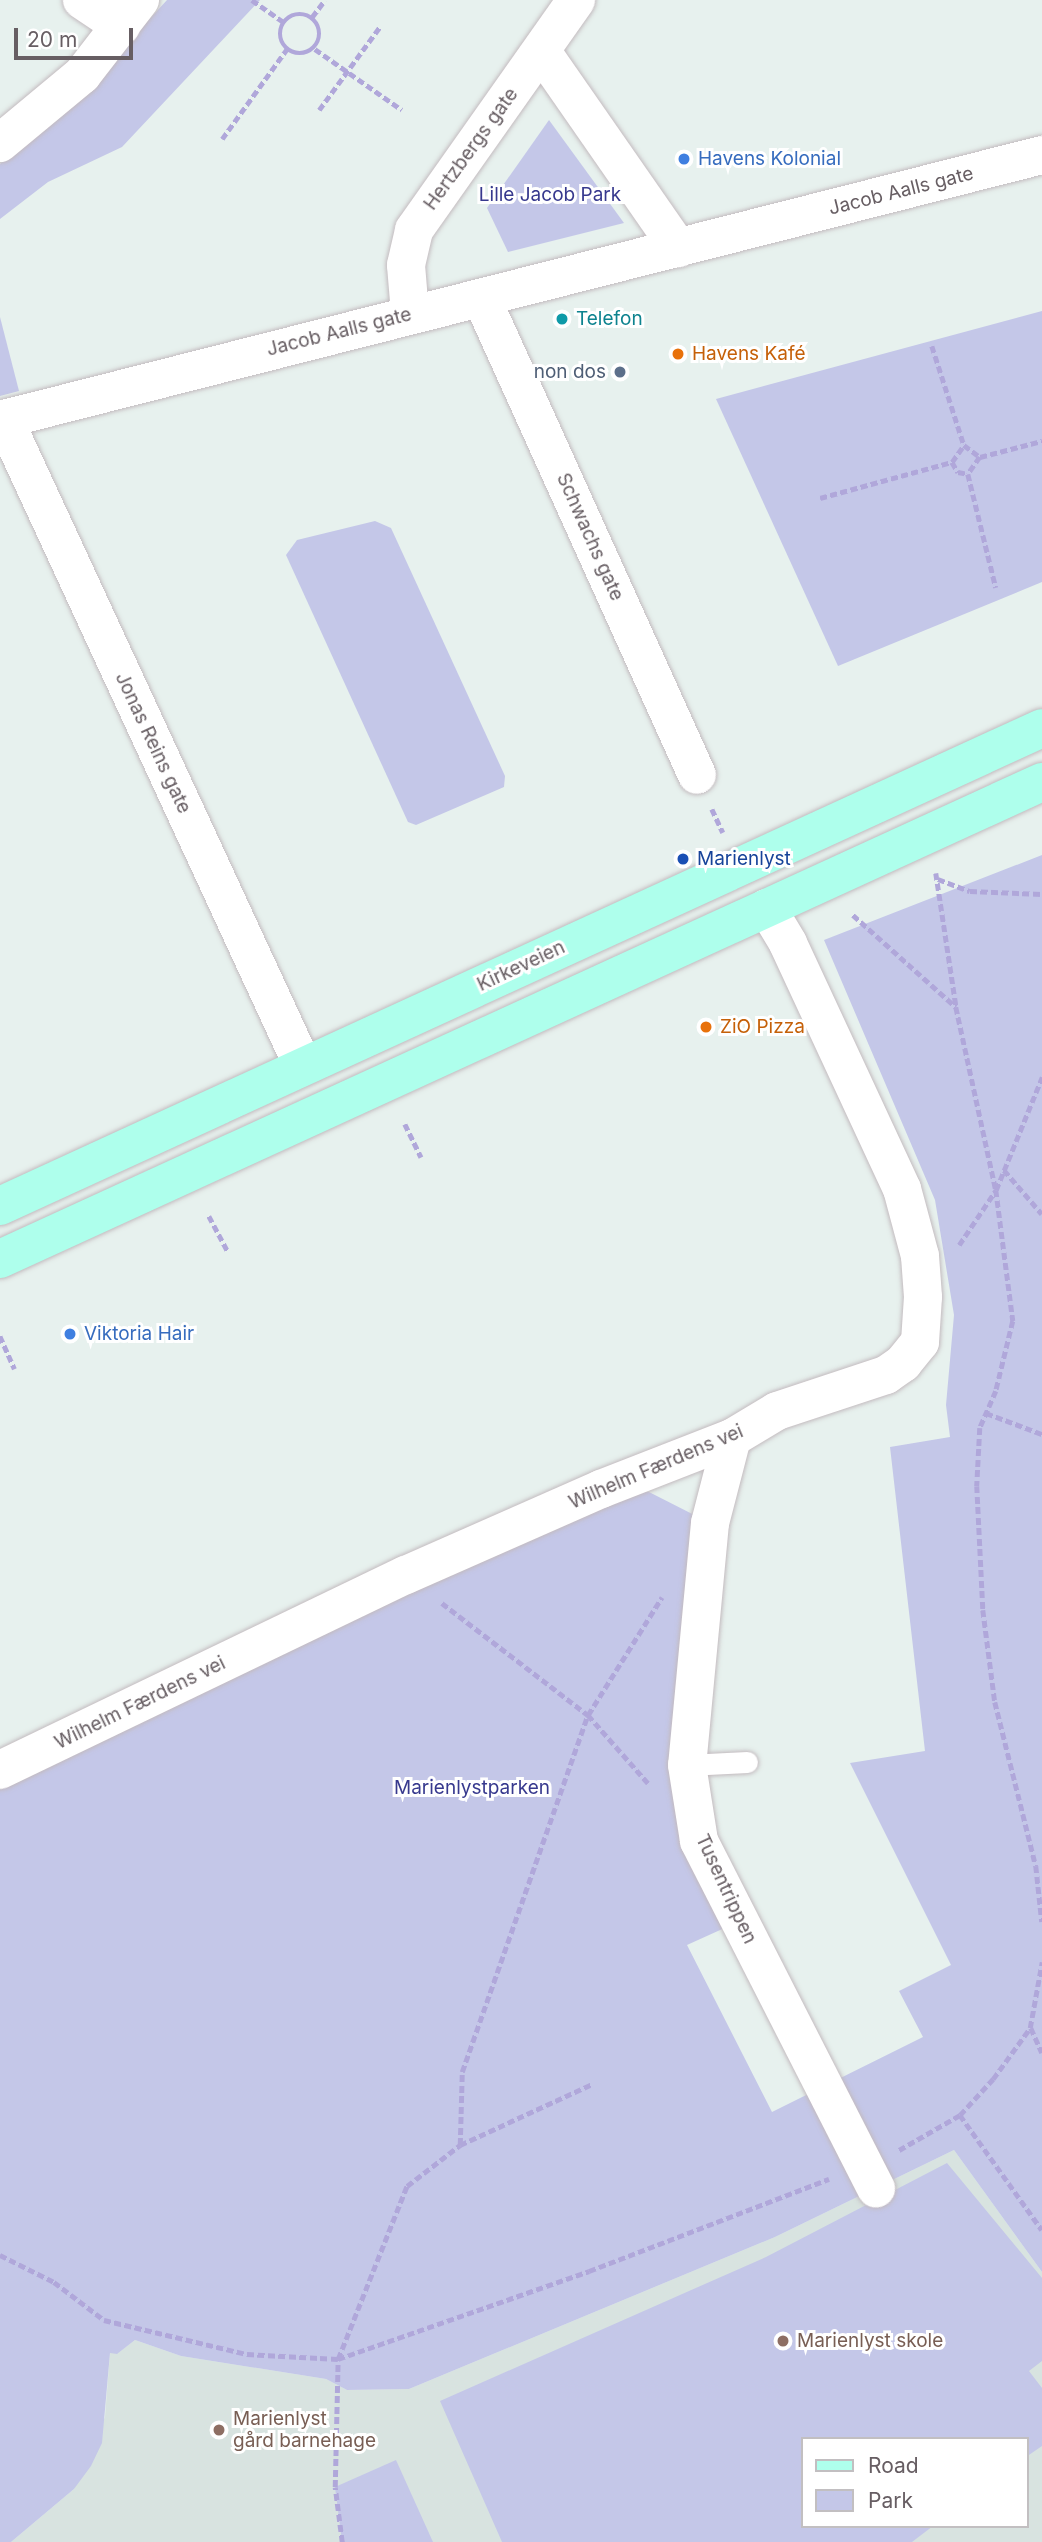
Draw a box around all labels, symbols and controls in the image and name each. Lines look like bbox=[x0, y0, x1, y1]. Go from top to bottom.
scale bar bbox=[18, 14, 136, 58]
text: 20 m bbox=[27, 27, 77, 52]
street label: Hertzbergs gate bbox=[419, 84, 523, 214]
place label: Havens Kolonial bbox=[698, 148, 841, 170]
marker: Havens Kolonial bbox=[676, 151, 692, 167]
street label: Jacob Aalls gate bbox=[826, 162, 976, 220]
park label: Lille Jacob Park bbox=[479, 184, 621, 206]
street label: Jacob Aalls gate bbox=[264, 303, 414, 361]
place label: Telefon bbox=[576, 308, 643, 330]
marker: Telefon bbox=[554, 311, 570, 327]
place label: Havens Kafé bbox=[692, 343, 805, 365]
marker: Havens Kafé bbox=[670, 346, 686, 362]
place label: non dos bbox=[534, 361, 606, 383]
marker: non dos bbox=[612, 364, 628, 380]
street label: Schwachs gate bbox=[552, 470, 628, 604]
street label: Jonas Reins gate bbox=[110, 669, 196, 817]
place label: Marienlyst bbox=[697, 848, 791, 870]
marker: Marienlyst bbox=[675, 851, 691, 867]
street label: Kirkeveien bbox=[474, 936, 568, 996]
place label: ZiO Pizza bbox=[720, 1016, 805, 1038]
marker: ZiO Pizza bbox=[698, 1019, 714, 1035]
place label: Viktoria Hair bbox=[84, 1323, 194, 1345]
marker: Viktoria Hair bbox=[62, 1326, 78, 1342]
street label: Wilhelm Færdens vei bbox=[565, 1420, 747, 1514]
street label: Wilhelm Færdens vei bbox=[51, 1652, 229, 1754]
park label: Marienlystparken bbox=[394, 1777, 550, 1799]
street label: Tusentrippen bbox=[691, 1831, 761, 1947]
place label: Marienlyst skole bbox=[797, 2330, 943, 2352]
marker: Marienlyst skole bbox=[775, 2333, 791, 2349]
place label: Marienlyst gård barnehage bbox=[233, 2408, 376, 2452]
marker: Marienlyst gård barnehage bbox=[211, 2422, 227, 2438]
legend bbox=[800, 2437, 1028, 2528]
text: Road bbox=[868, 2453, 919, 2478]
text: Park bbox=[868, 2488, 913, 2513]

